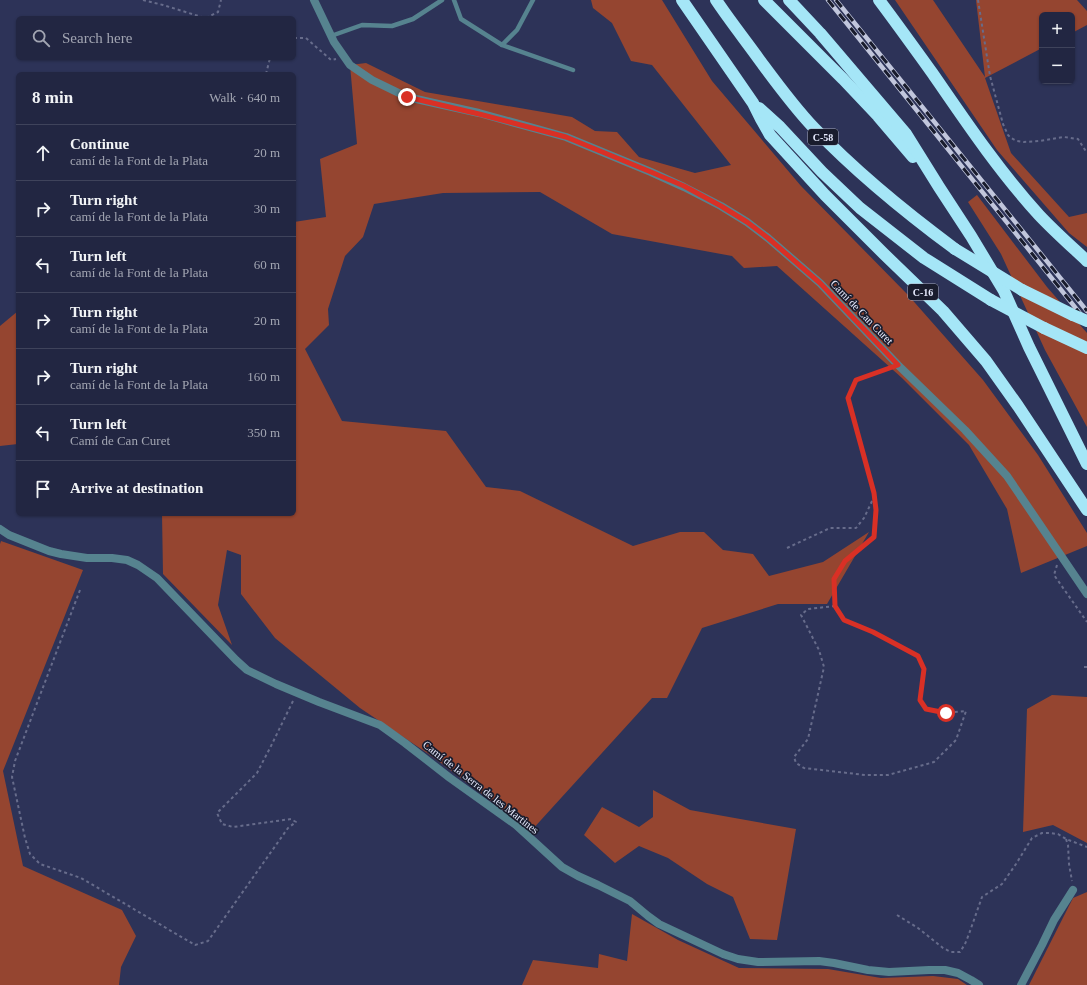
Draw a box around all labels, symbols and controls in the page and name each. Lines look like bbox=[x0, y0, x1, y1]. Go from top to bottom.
map controls bbox=[1039, 12, 1075, 84]
button: + bbox=[1039, 12, 1075, 48]
search box bbox=[16, 16, 296, 60]
icon: search bbox=[30, 27, 52, 49]
text: Search here bbox=[62, 30, 132, 46]
button: − bbox=[1039, 48, 1075, 84]
text: 8 min bbox=[32, 88, 73, 107]
route end bbox=[398, 88, 416, 106]
text: Walk · 640 m bbox=[209, 90, 280, 105]
road number: C-58 bbox=[808, 129, 838, 145]
text: Continue bbox=[70, 136, 129, 152]
icon: ahead bbox=[32, 142, 54, 164]
text: 20 m bbox=[254, 145, 280, 160]
text: camí de la Font de la Plata bbox=[70, 153, 208, 168]
text: Turn right bbox=[70, 192, 137, 208]
icon: right bbox=[32, 198, 54, 220]
text: 30 m bbox=[254, 201, 280, 216]
text: camí de la Font de la Plata bbox=[70, 209, 208, 224]
text: Turn left bbox=[70, 248, 127, 264]
icon: left bbox=[32, 254, 54, 276]
text: 60 m bbox=[254, 257, 280, 272]
text: camí de la Font de la Plata bbox=[70, 265, 208, 280]
street label: Camí de Can Curet bbox=[828, 277, 896, 347]
road number: C-16 bbox=[908, 284, 938, 300]
text: Turn right bbox=[70, 304, 137, 320]
icon: right bbox=[32, 310, 54, 332]
text: 20 m bbox=[254, 313, 280, 328]
text: camí de la Font de la Plata bbox=[70, 321, 208, 336]
text: Turn right bbox=[70, 360, 137, 376]
icon: right bbox=[32, 366, 54, 388]
text: 160 m bbox=[247, 369, 280, 384]
text: camí de la Font de la Plata bbox=[70, 377, 208, 392]
text: Turn left bbox=[70, 416, 127, 432]
icon: left bbox=[32, 422, 54, 444]
text: 350 m bbox=[247, 425, 280, 440]
text: Camí de Can Curet bbox=[70, 433, 170, 448]
icon: arrive bbox=[32, 478, 54, 500]
text: Arrive at destination bbox=[70, 480, 203, 496]
route start bbox=[937, 704, 955, 722]
street label: Camí de la Serra de les Martines bbox=[421, 738, 541, 836]

